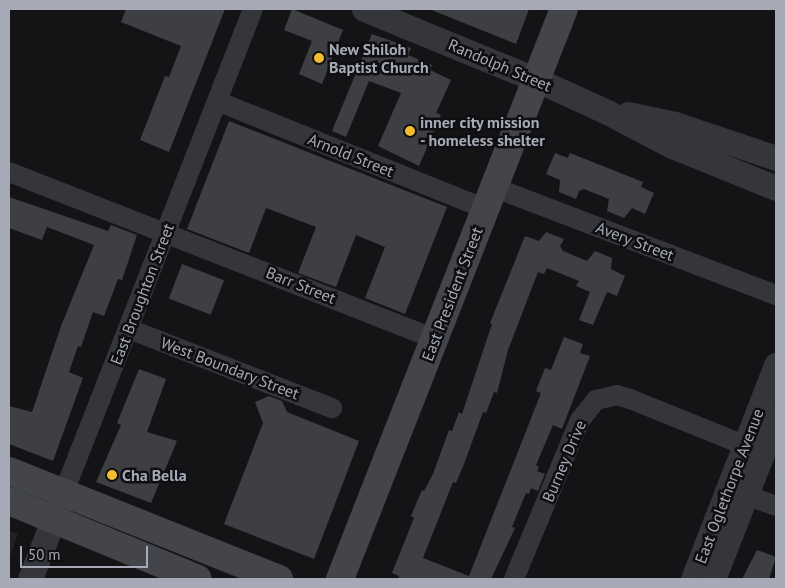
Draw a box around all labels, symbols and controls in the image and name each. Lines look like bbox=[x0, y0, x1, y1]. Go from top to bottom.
street label: Randolph Street bbox=[445, 35, 555, 95]
place label: New Shiloh Baptist Church bbox=[329, 39, 429, 77]
marker: New Shiloh Baptist Church bbox=[313, 52, 325, 64]
place label: inner city mission - homeless shelter bbox=[420, 112, 546, 150]
marker: inner city mission - homeless shelter bbox=[404, 125, 416, 137]
street label: Arnold Street bbox=[305, 129, 397, 181]
street label: Avery Street bbox=[593, 217, 677, 265]
street label: East Broughton Street bbox=[106, 221, 178, 367]
street label: East President Street bbox=[418, 224, 486, 364]
street label: Barr Street bbox=[263, 262, 339, 308]
street label: West Boundary Street bbox=[158, 333, 302, 403]
street label: East Oglethorpe Avenue bbox=[691, 406, 767, 566]
street label: Burney Drive bbox=[538, 417, 590, 505]
place label: Cha Bella bbox=[122, 465, 187, 485]
marker: Cha Bella bbox=[106, 469, 118, 481]
scale bar bbox=[22, 536, 150, 568]
text: 50 m bbox=[28, 545, 61, 564]

